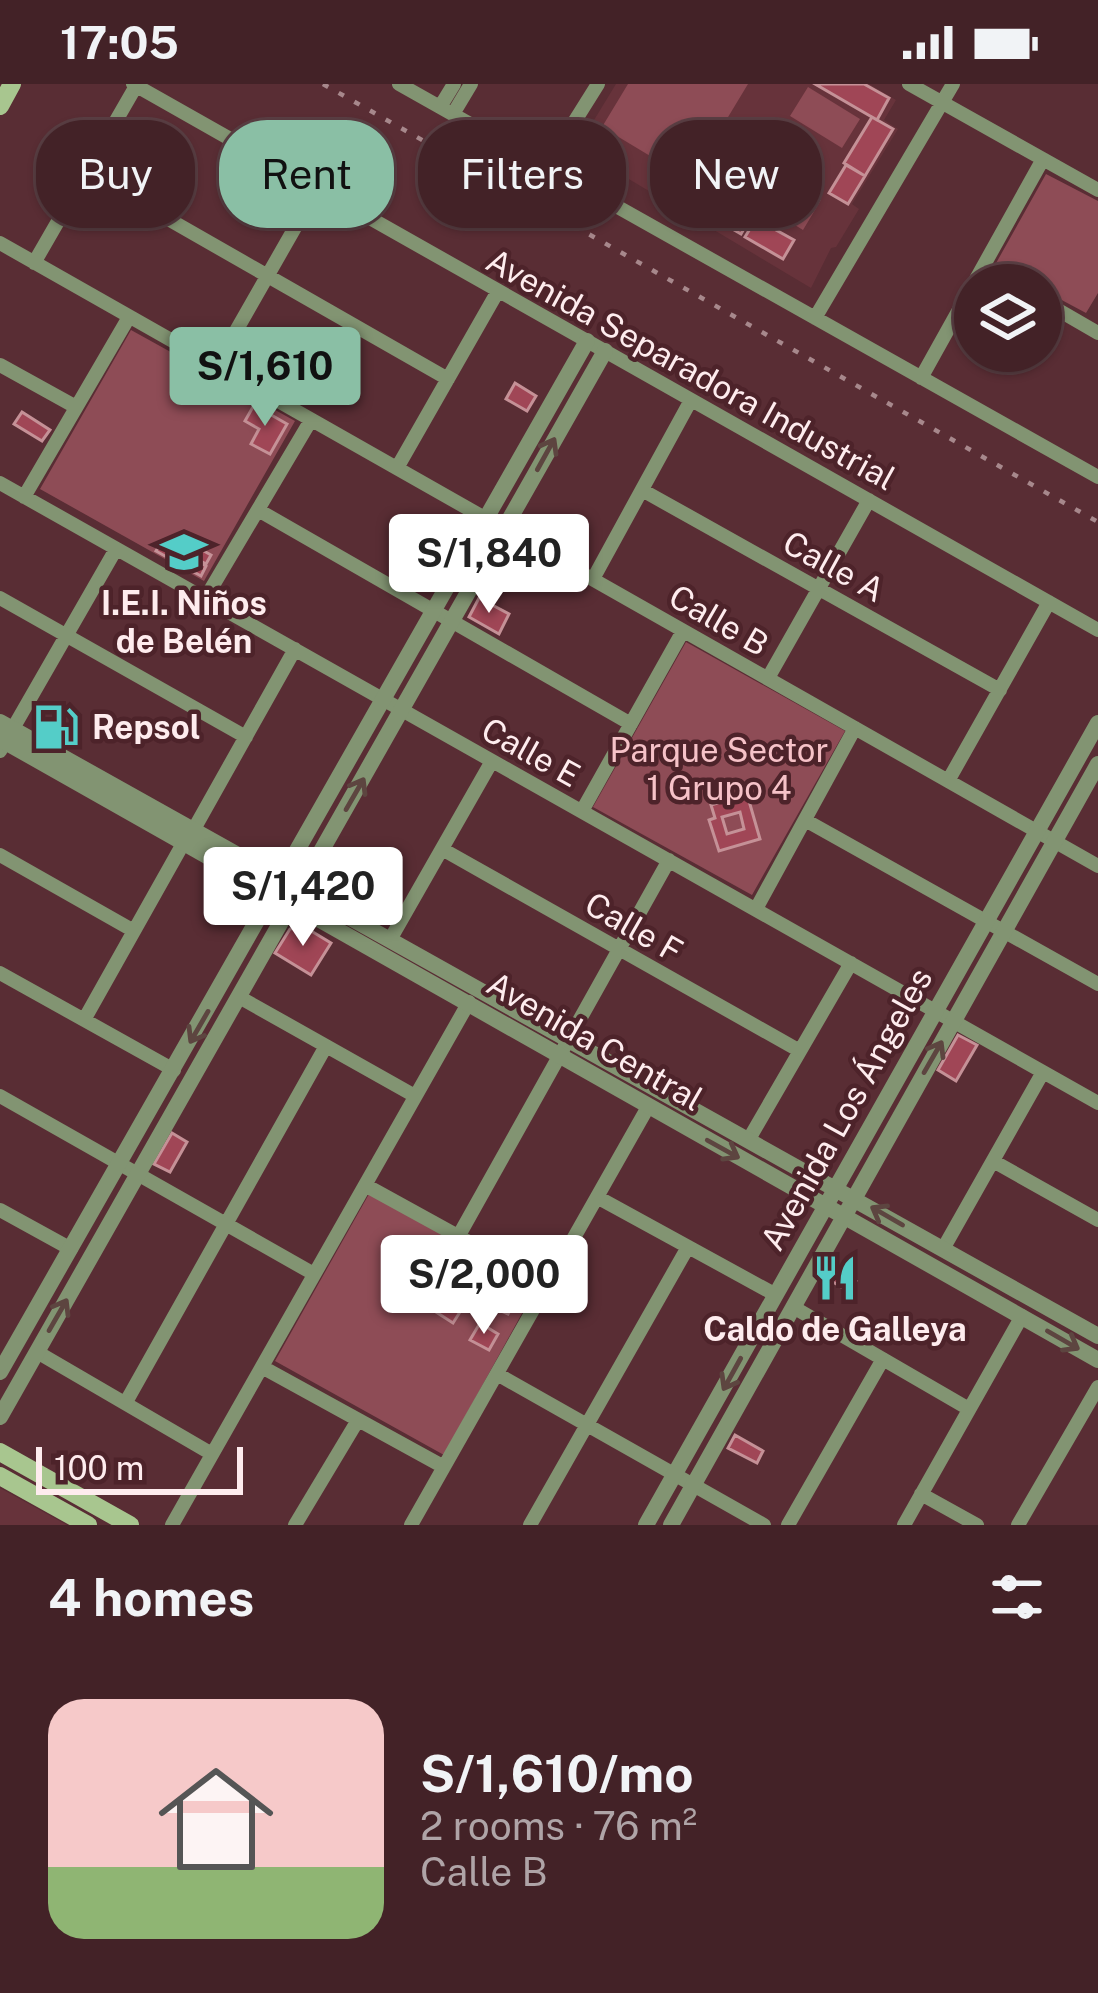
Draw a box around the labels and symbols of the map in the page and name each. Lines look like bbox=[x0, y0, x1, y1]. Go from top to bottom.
street label: Avenida Separadora Industrial bbox=[480, 241, 902, 497]
pin: S/1,610 bbox=[154, 327, 376, 429]
one-way arrow bbox=[535, 437, 559, 472]
pin: S/1,840 bbox=[378, 514, 600, 616]
street label: Calle A bbox=[777, 523, 891, 609]
school or university icon: I.E.I. Niños de Belén bbox=[159, 527, 209, 577]
street label: Calle B bbox=[663, 577, 775, 663]
place label: I.E.I. Niños de Belén bbox=[101, 584, 267, 660]
fuel station icon: Repsol bbox=[31, 702, 81, 752]
place label: Repsol bbox=[92, 708, 201, 746]
street label: Calle E bbox=[475, 710, 587, 794]
park label: Parque Sector 1 Grupo 4 bbox=[610, 731, 828, 807]
one-way arrow bbox=[343, 777, 367, 812]
pin: S/1,420 bbox=[192, 847, 414, 949]
street label: Calle F bbox=[579, 884, 689, 970]
street label: Avenida Los Ángeles bbox=[752, 961, 939, 1257]
street label: Avenida Central bbox=[480, 964, 710, 1118]
one-way arrow bbox=[186, 1009, 210, 1044]
one-way arrow bbox=[922, 1040, 946, 1075]
one-way arrow bbox=[704, 1138, 739, 1162]
one-way arrow bbox=[870, 1204, 905, 1228]
pin: S/2,000 bbox=[373, 1235, 595, 1337]
restaurant icon: Caldo de Galleya bbox=[810, 1253, 860, 1303]
one-way arrow bbox=[47, 1299, 71, 1334]
place label: Caldo de Galleya bbox=[703, 1310, 967, 1348]
one-way arrow bbox=[1045, 1328, 1080, 1352]
one-way arrow bbox=[719, 1355, 743, 1390]
scale bar bbox=[36, 1441, 243, 1494]

